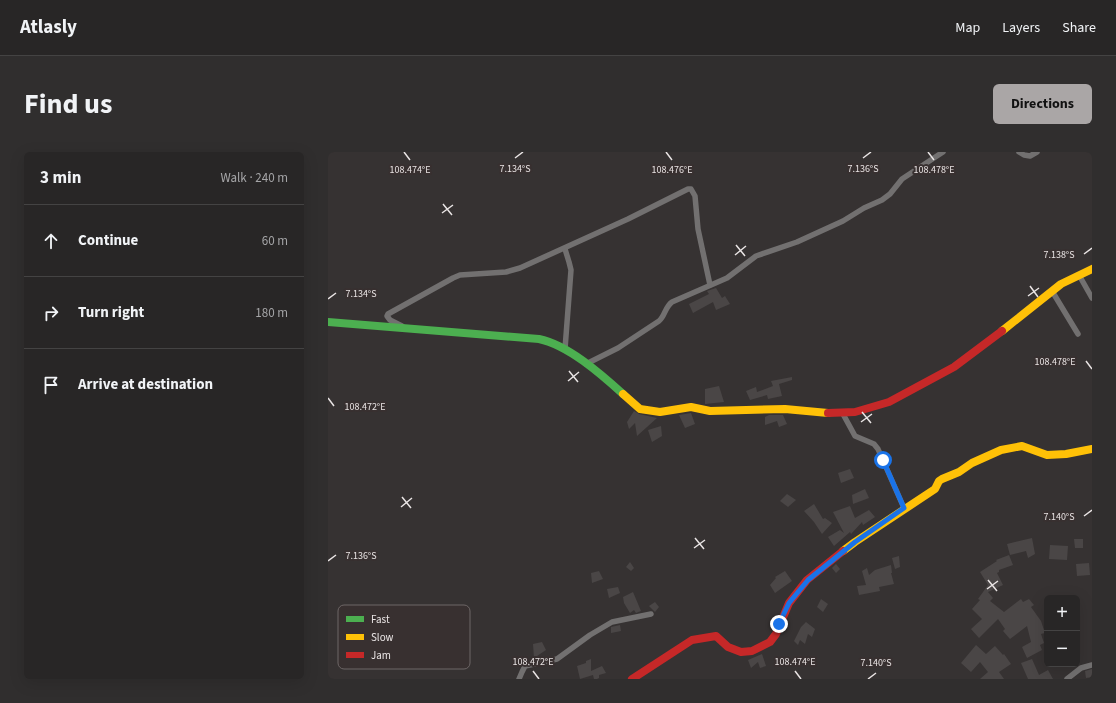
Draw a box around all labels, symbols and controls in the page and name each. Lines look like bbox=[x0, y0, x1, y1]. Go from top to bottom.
text: Atlasly bbox=[20, 14, 77, 41]
text: Map bbox=[955, 18, 980, 38]
text: Layers bbox=[1002, 18, 1040, 38]
text: Share bbox=[1062, 18, 1096, 38]
text: Find us bbox=[24, 84, 112, 124]
button: Directions bbox=[993, 84, 1092, 124]
text: 7.134°S bbox=[499, 162, 531, 176]
text: 7.136°S bbox=[847, 162, 879, 176]
text: 108.474°E bbox=[390, 163, 430, 177]
text: 108.476°E bbox=[652, 163, 692, 177]
text: 108.478°E bbox=[914, 163, 954, 177]
text: 3 min bbox=[40, 166, 81, 190]
text: Walk · 240 m bbox=[220, 169, 288, 187]
icon: ahead bbox=[40, 230, 62, 252]
text: Continue bbox=[78, 230, 138, 251]
text: 60 m bbox=[262, 232, 288, 250]
text: 7.138°S bbox=[1043, 248, 1075, 262]
text: 7.134°S bbox=[345, 287, 377, 301]
icon: right bbox=[40, 302, 62, 324]
text: Turn right bbox=[78, 302, 144, 323]
text: 180 m bbox=[255, 304, 288, 322]
text: 108.478°E bbox=[1035, 355, 1075, 369]
icon: arrive bbox=[40, 374, 62, 396]
text: Arrive at destination bbox=[78, 374, 213, 395]
text: 108.472°E bbox=[345, 400, 385, 414]
route start bbox=[874, 451, 892, 469]
text: 7.140°S bbox=[1043, 510, 1075, 524]
text: 7.136°S bbox=[345, 549, 377, 563]
map controls bbox=[1044, 595, 1080, 667]
button: + bbox=[1044, 595, 1080, 631]
legend bbox=[338, 605, 470, 669]
text: Fast bbox=[371, 612, 390, 627]
route end bbox=[770, 615, 788, 633]
text: Slow bbox=[371, 630, 394, 645]
button: − bbox=[1044, 631, 1080, 667]
text: Jam bbox=[371, 648, 391, 663]
text: 108.472°E bbox=[513, 655, 553, 669]
text: 108.474°E bbox=[775, 655, 815, 669]
text: 7.140°S bbox=[860, 656, 892, 670]

